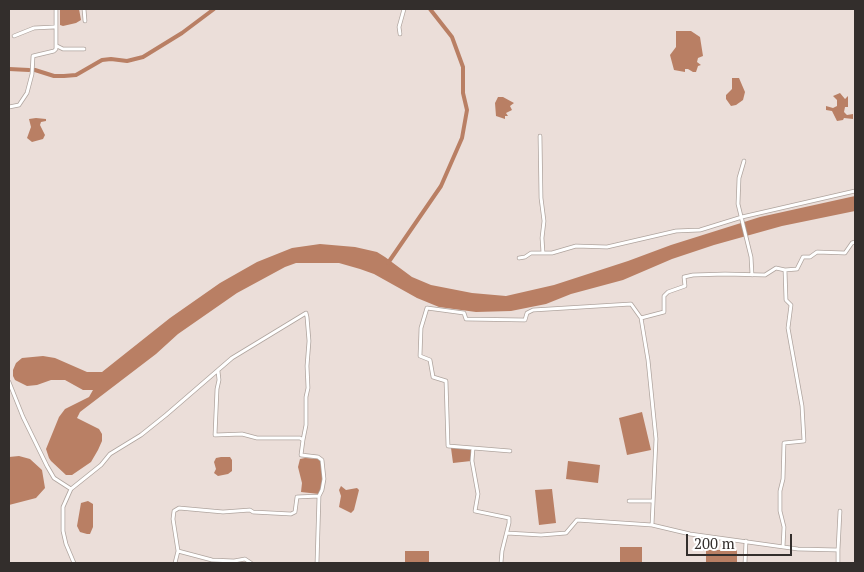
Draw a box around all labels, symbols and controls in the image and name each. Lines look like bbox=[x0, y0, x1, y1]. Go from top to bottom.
scale bar bbox=[689, 524, 795, 556]
text: 200 m bbox=[694, 533, 735, 553]

